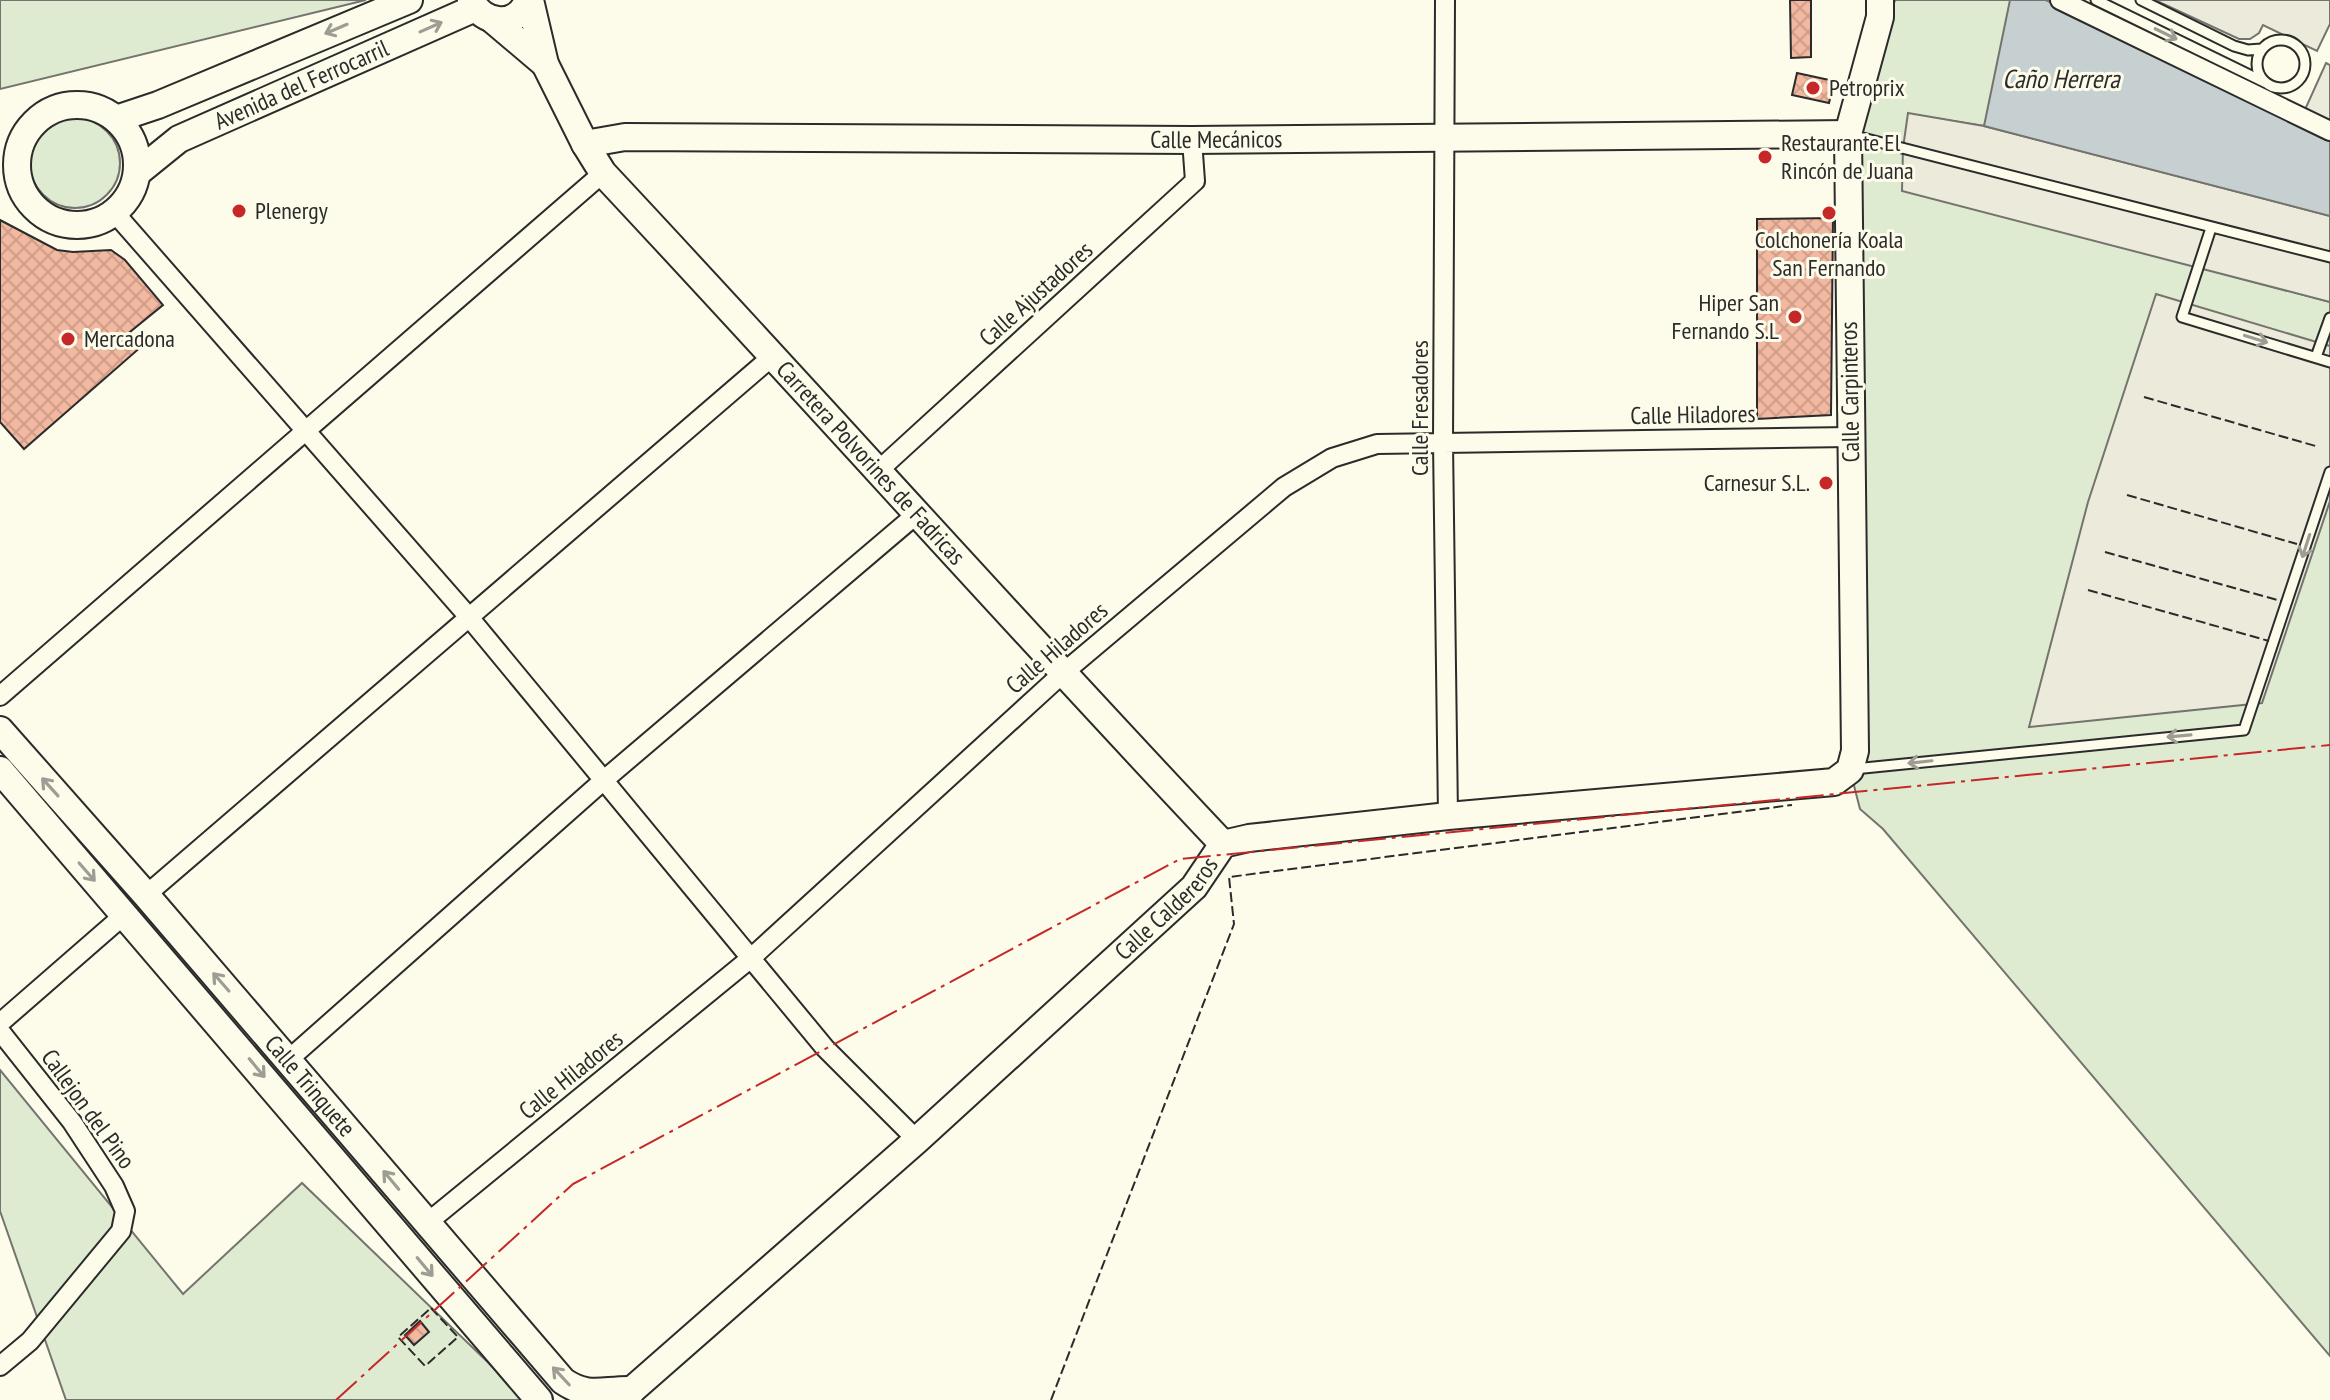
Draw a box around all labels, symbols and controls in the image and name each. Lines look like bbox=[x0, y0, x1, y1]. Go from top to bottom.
one-way arrow bbox=[419, 18, 443, 33]
one-way arrow bbox=[324, 22, 349, 37]
one-way arrow bbox=[2154, 27, 2178, 42]
street label: Avenida del Ferrocarril bbox=[209, 32, 394, 136]
water label: Caño Herrera bbox=[2002, 62, 2121, 95]
place label: Petroprix bbox=[1829, 72, 1905, 103]
marker: Petroprix bbox=[1804, 79, 1822, 97]
street label: Calle Mecánicos bbox=[1150, 123, 1283, 155]
place label: Restaurante El Rincón de Juana bbox=[1781, 127, 1914, 186]
marker: Restaurante El Rincón de Juana bbox=[1756, 148, 1774, 166]
place label: Plenergy bbox=[255, 195, 328, 226]
marker: Plenergy bbox=[230, 202, 248, 220]
marker: Colchonería Koala San Fernando bbox=[1820, 204, 1838, 222]
place label: Colchonería Koala San Fernando bbox=[1755, 224, 1903, 283]
street label: Calle Ajustadores bbox=[972, 234, 1099, 353]
place label: Hiper San Fernando S.L bbox=[1672, 287, 1779, 346]
marker: Hiper San Fernando S.L bbox=[1786, 308, 1804, 326]
street label: Calle Carpinteros bbox=[1833, 321, 1866, 463]
place label: Mercadona bbox=[84, 323, 175, 354]
marker: Mercadona bbox=[59, 330, 77, 348]
one-way arrow bbox=[2242, 332, 2268, 347]
street label: Calle Fresadores bbox=[1404, 340, 1435, 476]
street label: Carretera Polvorines de Fadricas bbox=[770, 354, 972, 571]
street label: Calle Hiladores bbox=[1630, 398, 1756, 431]
place label: Carnesur S.L. bbox=[1704, 467, 1810, 498]
marker: Carnesur S.L. bbox=[1817, 474, 1835, 492]
one-way arrow bbox=[2297, 533, 2312, 558]
street label: Calle Hiladores bbox=[999, 595, 1114, 700]
one-way arrow bbox=[2166, 729, 2193, 744]
one-way arrow bbox=[1907, 755, 1934, 770]
one-way arrow bbox=[42, 777, 60, 797]
street label: Calle Caldereros bbox=[1108, 851, 1225, 967]
one-way arrow bbox=[78, 861, 96, 881]
one-way arrow bbox=[213, 973, 231, 993]
street label: Calle Hiladores bbox=[512, 1023, 629, 1126]
street label: Calle Trinquete bbox=[258, 1029, 362, 1143]
street label: Callejon del Pino bbox=[35, 1043, 142, 1175]
one-way arrow bbox=[248, 1058, 266, 1078]
one-way arrow bbox=[382, 1170, 400, 1191]
one-way arrow bbox=[416, 1256, 434, 1277]
one-way arrow bbox=[552, 1366, 571, 1386]

